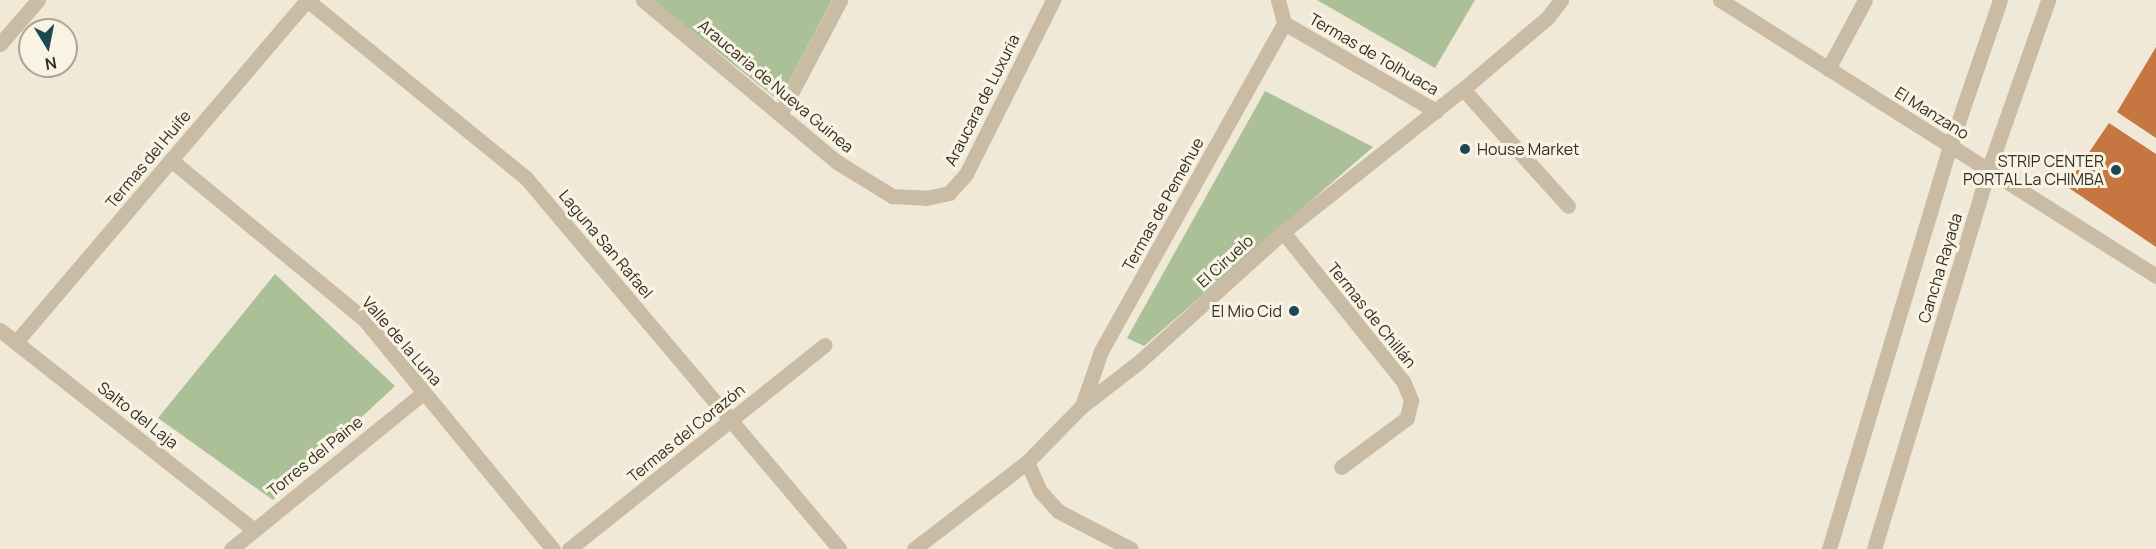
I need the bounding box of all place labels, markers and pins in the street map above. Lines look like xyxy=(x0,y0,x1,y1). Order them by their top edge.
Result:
place label: House Market xyxy=(1477,139,1580,159)
marker: House Market xyxy=(1458,142,1472,156)
place label: STRIP CENTER PORTAL La CHIMBA xyxy=(1962,151,2104,189)
marker: STRIP CENTER PORTAL La CHIMBA xyxy=(2109,163,2123,177)
place label: El Mio Cid xyxy=(1211,301,1282,321)
marker: El Mio Cid xyxy=(1287,304,1301,318)

